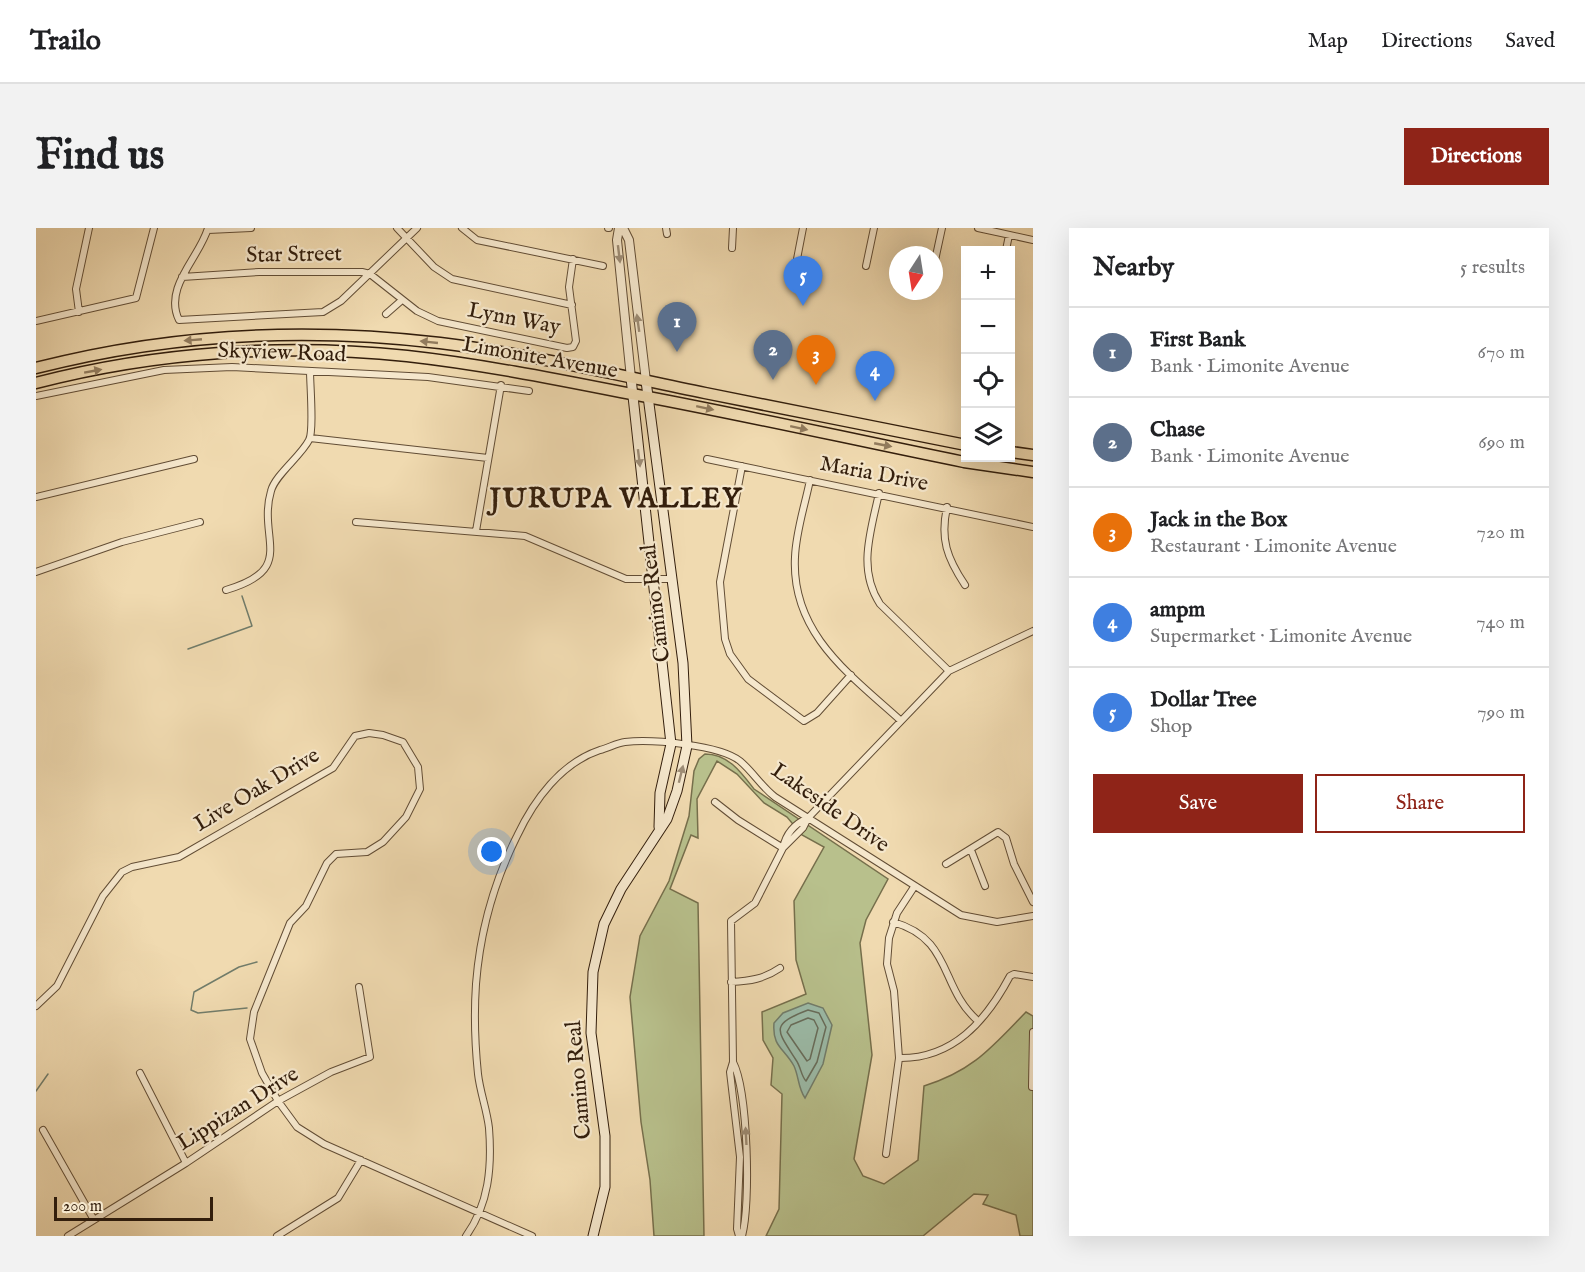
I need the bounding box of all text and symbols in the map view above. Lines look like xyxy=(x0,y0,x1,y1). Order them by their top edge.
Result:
text: Trailo xyxy=(30,24,101,59)
text: Map xyxy=(1308,28,1348,55)
text: Directions xyxy=(1381,28,1472,55)
text: Saved xyxy=(1505,28,1555,55)
button: Directions xyxy=(1404,128,1549,185)
text: Find us xyxy=(36,130,164,183)
street label: Star Street xyxy=(246,240,343,270)
one-way arrow xyxy=(614,244,624,263)
north arrow xyxy=(889,246,943,300)
map controls xyxy=(961,246,1015,462)
button: + xyxy=(961,246,1015,300)
text: Nearby xyxy=(1093,251,1174,284)
text: 5 results xyxy=(1460,255,1525,280)
pin: 5 xyxy=(784,256,822,306)
street label: Lynn Way xyxy=(465,296,563,342)
button: − xyxy=(961,300,1015,354)
pin: 1 xyxy=(658,302,696,352)
one-way arrow xyxy=(634,313,643,332)
text: First Bank xyxy=(1150,326,1246,354)
pin: 2 xyxy=(754,330,792,380)
street label: Limonite Avenue xyxy=(460,331,620,385)
one-way arrow xyxy=(183,335,202,345)
pin: 3 xyxy=(796,336,836,385)
street label: Skyview Road xyxy=(217,337,347,369)
one-way arrow xyxy=(420,337,439,347)
text: 1 xyxy=(1109,340,1116,365)
text: 670 m xyxy=(1478,340,1525,365)
pin: 4 xyxy=(856,352,894,401)
button: locate xyxy=(961,354,1015,408)
text: Bank · Limonite Avenue xyxy=(1150,354,1350,379)
one-way arrow xyxy=(84,367,103,376)
one-way arrow xyxy=(696,404,714,414)
button: layers xyxy=(961,408,1015,462)
text: Chase xyxy=(1150,416,1205,444)
one-way arrow xyxy=(790,424,809,433)
text: 2 xyxy=(1108,430,1117,455)
text: 690 m xyxy=(1478,430,1525,455)
one-way arrow xyxy=(874,441,892,451)
text: Bank · Limonite Avenue xyxy=(1150,444,1350,469)
one-way arrow xyxy=(634,449,643,468)
street label: Maria Drive xyxy=(817,450,931,498)
district label: JURUPA VALLEY xyxy=(486,482,743,517)
text: Jack in the Box xyxy=(1150,506,1287,534)
text: 3 xyxy=(1109,520,1116,545)
text: 720 m xyxy=(1477,520,1525,545)
text: Restaurant · Limonite Avenue xyxy=(1150,534,1397,559)
street label: Camino Real xyxy=(635,542,677,664)
text: ampm xyxy=(1150,596,1205,624)
text: 4 xyxy=(1108,610,1117,635)
text: 740 m xyxy=(1476,610,1525,635)
text: Supermarket · Limonite Avenue xyxy=(1150,624,1412,649)
text: Dollar Tree xyxy=(1150,686,1257,714)
text: 5 xyxy=(1109,700,1116,725)
text: 790 m xyxy=(1477,700,1525,725)
text: Shop xyxy=(1150,714,1192,739)
street label: Live Oak Drive xyxy=(189,742,325,838)
street label: Lakeside Drive xyxy=(765,757,895,859)
one-way arrow xyxy=(676,765,686,783)
button: Save xyxy=(1093,774,1303,833)
button: Share xyxy=(1315,774,1525,833)
your location xyxy=(477,837,506,866)
street label: Camino Real xyxy=(560,1020,598,1140)
street label: Lippizan Drive xyxy=(172,1060,304,1158)
one-way arrow xyxy=(742,1126,751,1145)
scale bar xyxy=(54,1194,213,1222)
text: 200 m xyxy=(63,1197,102,1217)

